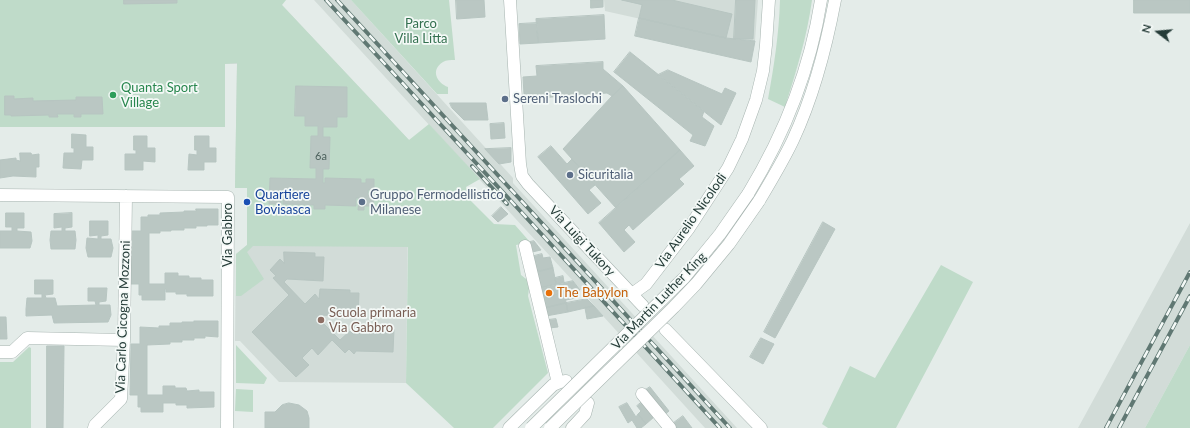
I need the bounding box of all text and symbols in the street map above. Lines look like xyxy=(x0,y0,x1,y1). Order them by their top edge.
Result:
north arrow xyxy=(1138,12,1178,52)
park label: Parco Villa Litta xyxy=(395,16,447,47)
text: N xyxy=(1139,23,1153,34)
place label: Quanta Sport Village xyxy=(121,80,198,111)
marker: Quanta Sport Village xyxy=(108,90,118,100)
place label: Sereni Traslochi xyxy=(513,91,602,107)
marker: Sereni Traslochi xyxy=(500,94,510,104)
house number: 6a xyxy=(315,149,327,163)
place label: Sicuritalia xyxy=(578,167,633,183)
marker: Sicuritalia xyxy=(565,170,575,180)
street label: Via Aurelio Nicolodi xyxy=(652,170,730,272)
place label: Quartiere Bovisasca xyxy=(255,187,311,218)
place label: Gruppo Fermodellistico Milanese xyxy=(370,187,504,218)
marker: Quartiere Bovisasca xyxy=(242,197,252,207)
marker: Gruppo Fermodellistico Milanese xyxy=(357,197,367,207)
street label: Via Gabbro xyxy=(220,203,236,267)
street label: Via Luigi Tukory xyxy=(546,203,618,279)
street label: Via Carlo Cicogna Mozzoni xyxy=(113,240,133,394)
street label: Via Martin Luther King xyxy=(608,249,710,353)
place label: The Babylon xyxy=(557,285,628,301)
marker: The Babylon xyxy=(544,288,554,298)
place label: Scuola primaria Via Gabbro xyxy=(329,305,416,336)
marker: Scuola primaria Via Gabbro xyxy=(316,315,326,325)

